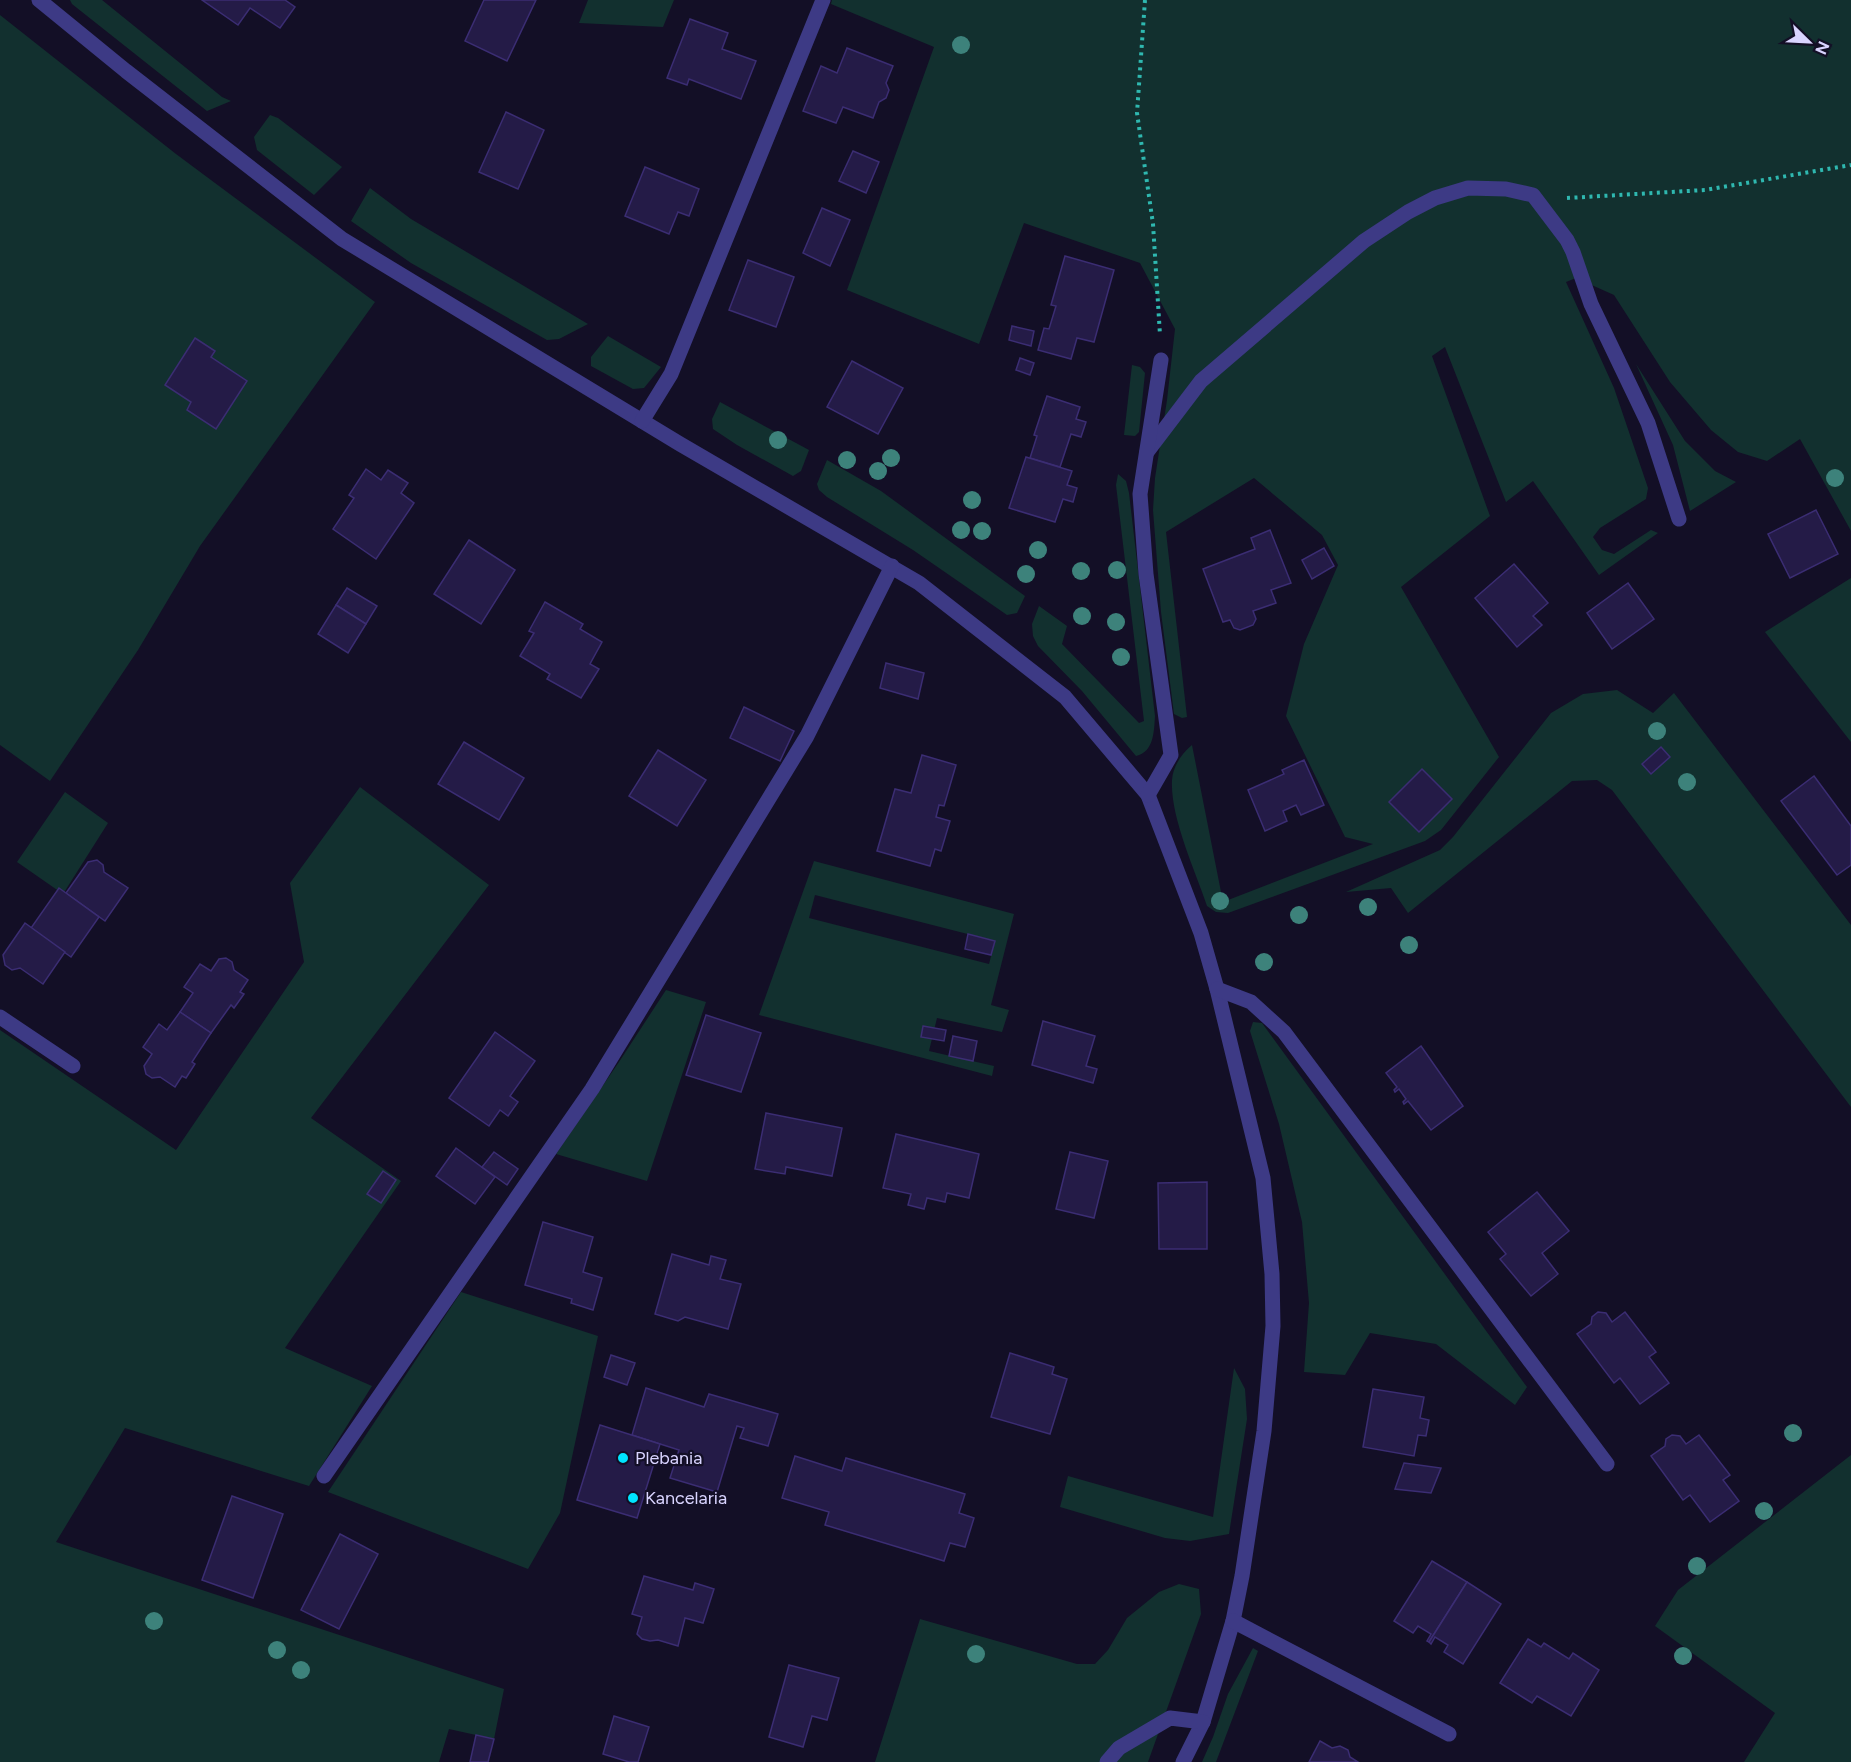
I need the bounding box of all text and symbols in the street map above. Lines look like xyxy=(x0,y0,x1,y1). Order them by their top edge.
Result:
north arrow xyxy=(1779,12,1839,72)
text: N xyxy=(1811,38,1833,57)
place label: Plebania xyxy=(635,1447,702,1469)
marker: Plebania xyxy=(616,1451,630,1465)
place label: Kancelaria xyxy=(645,1487,727,1509)
marker: Kancelaria xyxy=(626,1491,640,1505)

